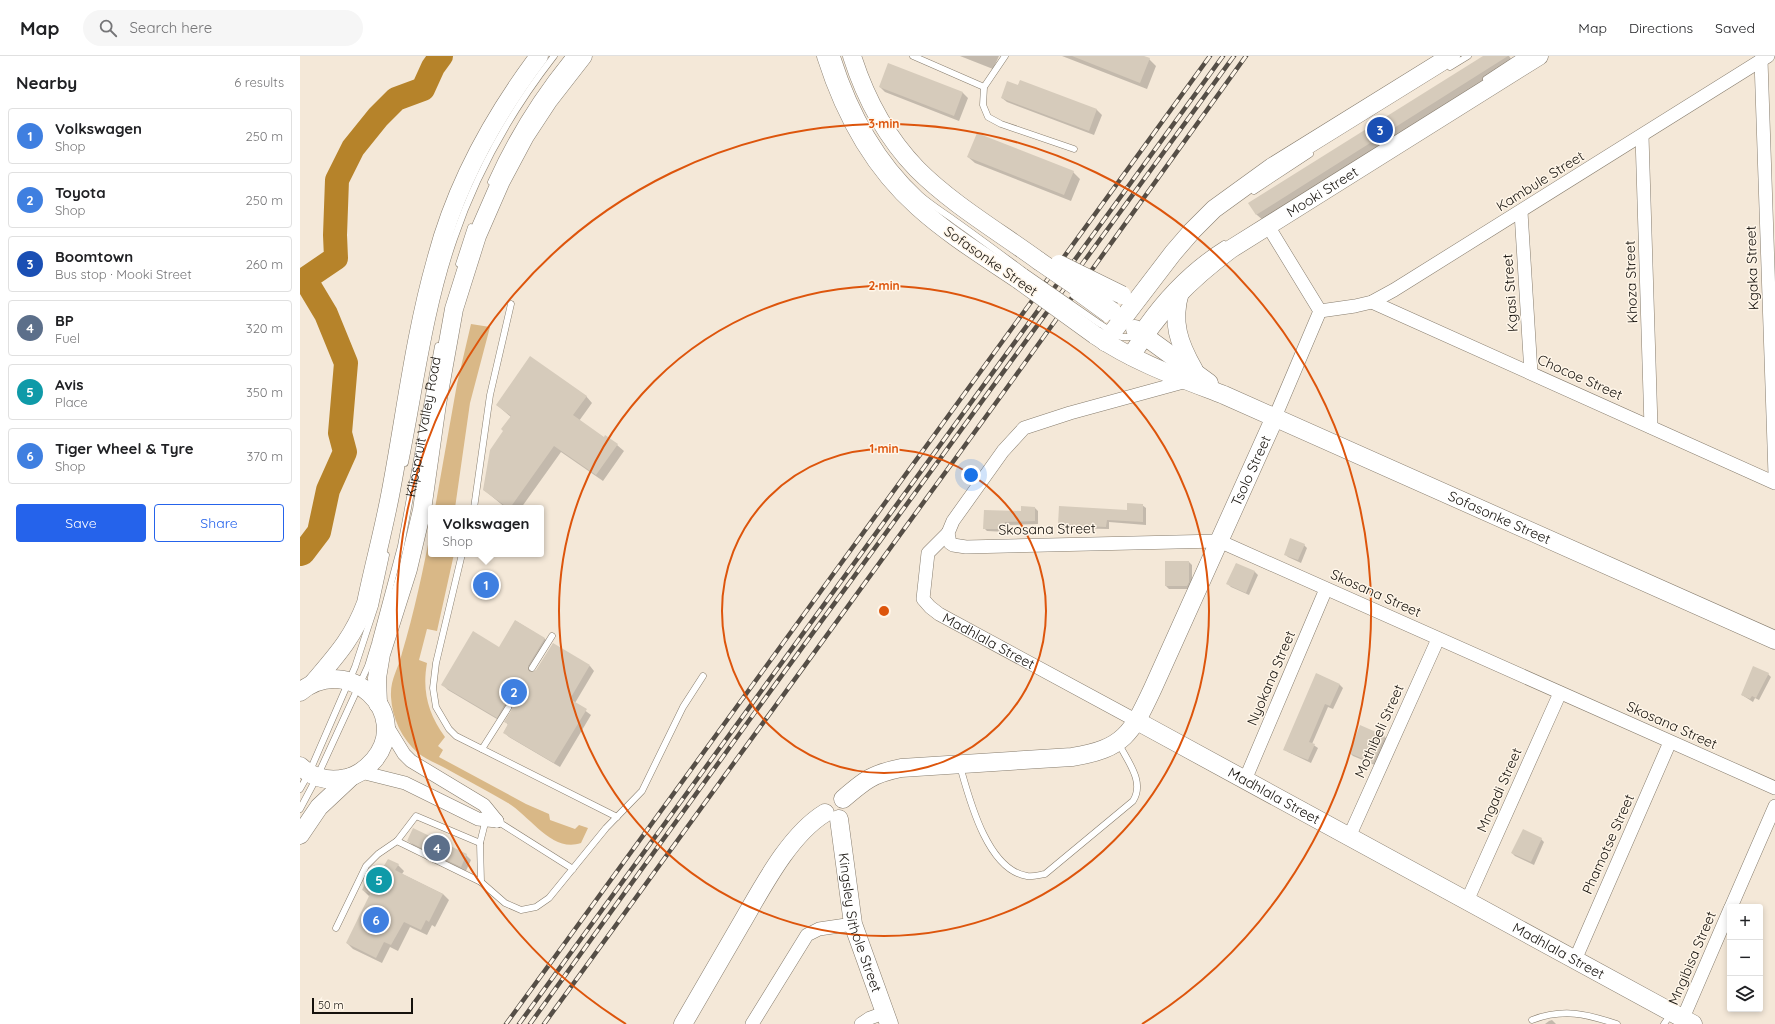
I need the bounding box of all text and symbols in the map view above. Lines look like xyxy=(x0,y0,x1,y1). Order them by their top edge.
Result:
search box xyxy=(83,10,363,46)
text: Map xyxy=(20,16,59,40)
icon: search xyxy=(97,17,119,39)
text: Search here xyxy=(129,18,212,37)
text: Map xyxy=(1578,19,1607,37)
text: Directions xyxy=(1629,19,1693,37)
text: Saved xyxy=(1715,19,1755,37)
text: Nearby xyxy=(16,72,77,93)
text: 6 results xyxy=(234,74,284,90)
pin: 3 xyxy=(1367,115,1393,145)
text: 3 min xyxy=(869,116,899,131)
text: Volkswagen xyxy=(55,119,142,138)
text: 1 xyxy=(27,128,33,144)
text: 250 m xyxy=(246,128,283,144)
text: Shop xyxy=(55,138,85,154)
street label: Kambule Street xyxy=(1493,147,1587,215)
street label: Mooki Street xyxy=(1283,163,1362,221)
text: Toyota xyxy=(55,183,106,202)
text: 2 xyxy=(26,192,34,208)
text: 250 m xyxy=(246,192,283,208)
text: Shop xyxy=(55,202,85,218)
street label: Sofasonke Street xyxy=(941,222,1041,300)
street label: Kgaka Street xyxy=(1742,225,1762,311)
street label: Khoza Street xyxy=(1621,240,1641,324)
text: Boomtown xyxy=(55,247,133,266)
street label: Kgasi Street xyxy=(1498,253,1522,333)
text: 3 xyxy=(27,256,33,272)
text: 260 m xyxy=(246,256,283,272)
text: Bus stop · Mooki Street xyxy=(55,266,192,282)
text: 2 min xyxy=(868,278,900,293)
text: BP xyxy=(55,311,74,330)
text: 4 xyxy=(26,320,34,336)
text: 320 m xyxy=(246,320,283,336)
text: Fuel xyxy=(55,330,80,346)
street label: Chocoe Street xyxy=(1535,350,1626,404)
street label: Klipspruit Valley Road xyxy=(401,355,445,499)
text: Avis xyxy=(55,375,83,394)
text: 5 xyxy=(26,384,34,400)
text: 350 m xyxy=(246,384,283,400)
text: Place xyxy=(55,394,88,410)
street label: Tsolo Street xyxy=(1227,432,1275,509)
text: Tiger Wheel & Tyre xyxy=(55,439,194,458)
text: 1 min xyxy=(869,441,899,456)
text: 6 xyxy=(26,448,34,464)
text: 370 m xyxy=(246,448,283,464)
text: Shop xyxy=(55,458,85,474)
your location xyxy=(961,465,981,485)
street label: Sofasonke Street xyxy=(1445,487,1554,548)
button: Save xyxy=(16,504,146,542)
button: Share xyxy=(154,504,284,542)
popup xyxy=(428,505,544,557)
text: Volkswagen xyxy=(443,514,530,533)
street label: Skosana Street xyxy=(998,519,1096,539)
text: Shop xyxy=(443,533,473,549)
street label: Skosana Street xyxy=(1328,565,1424,621)
pin: 1 xyxy=(473,570,499,600)
centre of rings xyxy=(877,604,891,618)
street label: Madhlala Street xyxy=(939,609,1038,673)
street label: Nyokana Street xyxy=(1243,628,1299,728)
pin: 2 xyxy=(501,677,527,707)
street label: Mothibeli Street xyxy=(1350,681,1408,781)
street label: Skosana Street xyxy=(1624,697,1720,753)
street label: Mngadi Street xyxy=(1472,745,1526,835)
street label: Madhlala Street xyxy=(1225,763,1323,828)
street label: Phamotse Street xyxy=(1578,791,1638,897)
pin: 4 xyxy=(424,833,450,863)
street label: Kingsley Sithole Street xyxy=(835,852,886,995)
pin: 5 xyxy=(366,865,392,895)
map controls xyxy=(1727,904,1763,1012)
button: + xyxy=(1727,904,1763,940)
pin: 6 xyxy=(363,905,389,935)
street label: Mngibisa Street xyxy=(1664,908,1720,1008)
street label: Madhlala Street xyxy=(1509,918,1608,983)
button: − xyxy=(1727,940,1763,976)
button: layers xyxy=(1727,976,1763,1012)
scale bar xyxy=(312,996,413,1015)
text: 50 m xyxy=(318,998,344,1012)

